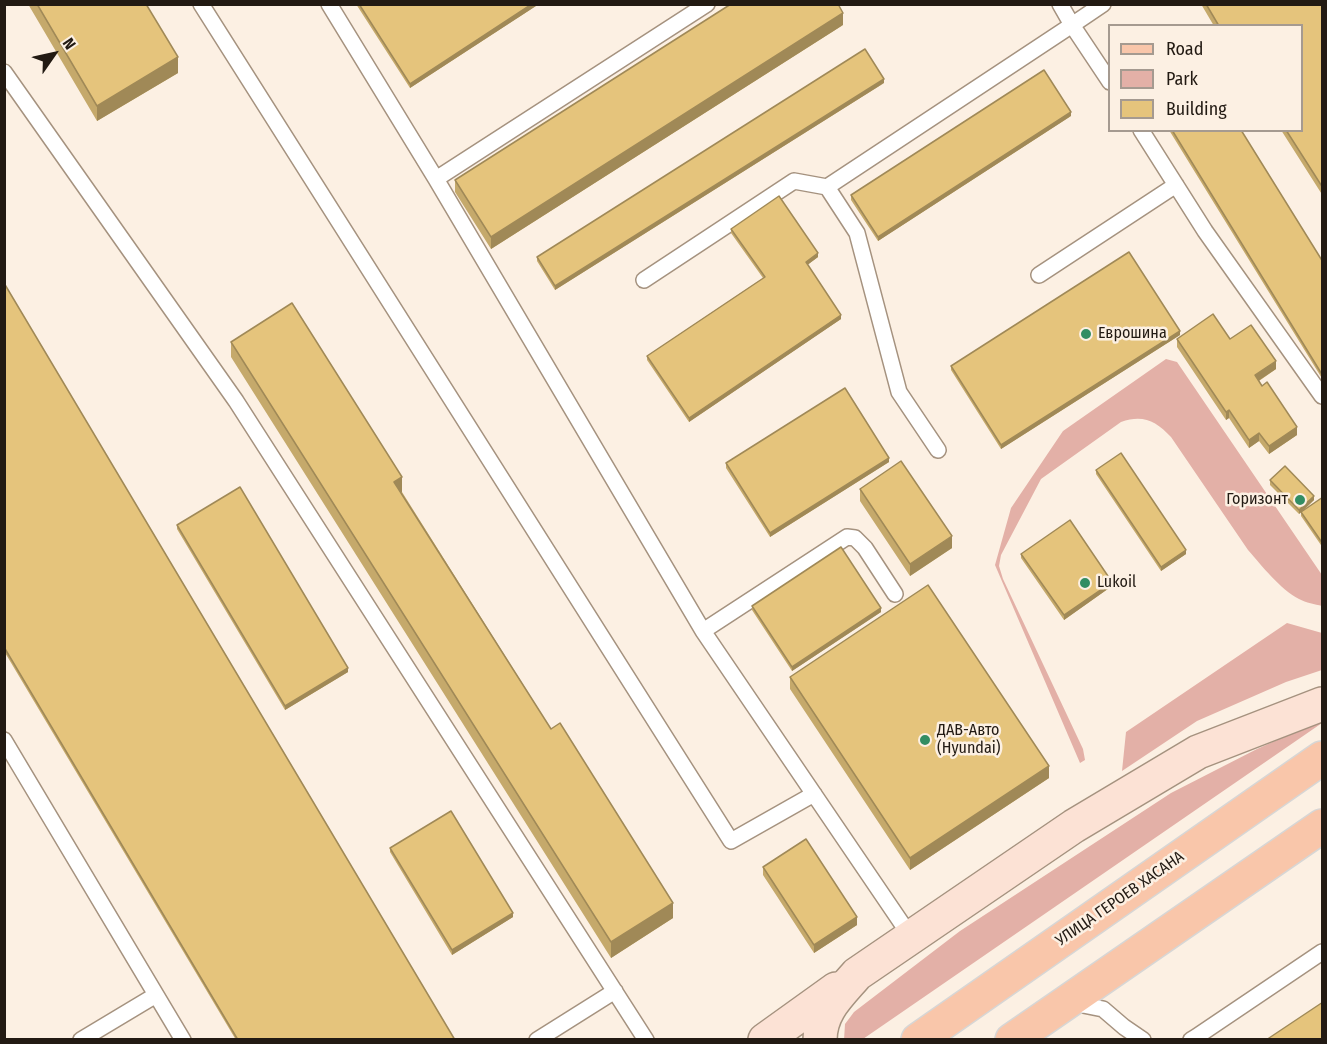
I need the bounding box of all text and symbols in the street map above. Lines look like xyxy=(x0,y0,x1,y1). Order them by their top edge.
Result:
north arrow xyxy=(24,24,84,84)
legend xyxy=(1108,24,1303,132)
text: N xyxy=(59,34,80,53)
text: Road xyxy=(1166,38,1203,60)
text: Park xyxy=(1166,68,1198,90)
text: Building xyxy=(1166,98,1227,120)
place label: Еврошина xyxy=(1098,324,1167,344)
marker: Еврошина xyxy=(1079,327,1093,341)
place label: Горизонт xyxy=(1226,490,1288,510)
marker: Горизонт xyxy=(1293,493,1307,507)
place label: Lukoil xyxy=(1097,573,1136,593)
marker: Lukoil xyxy=(1078,576,1092,590)
place label: ДАВ-Авто (Hyundai) xyxy=(937,721,1001,759)
marker: ДАВ-Авто (Hyundai) xyxy=(918,733,932,747)
street label: УЛИЦА ГЕРОЕВ ХАСАНА xyxy=(1052,847,1188,951)

